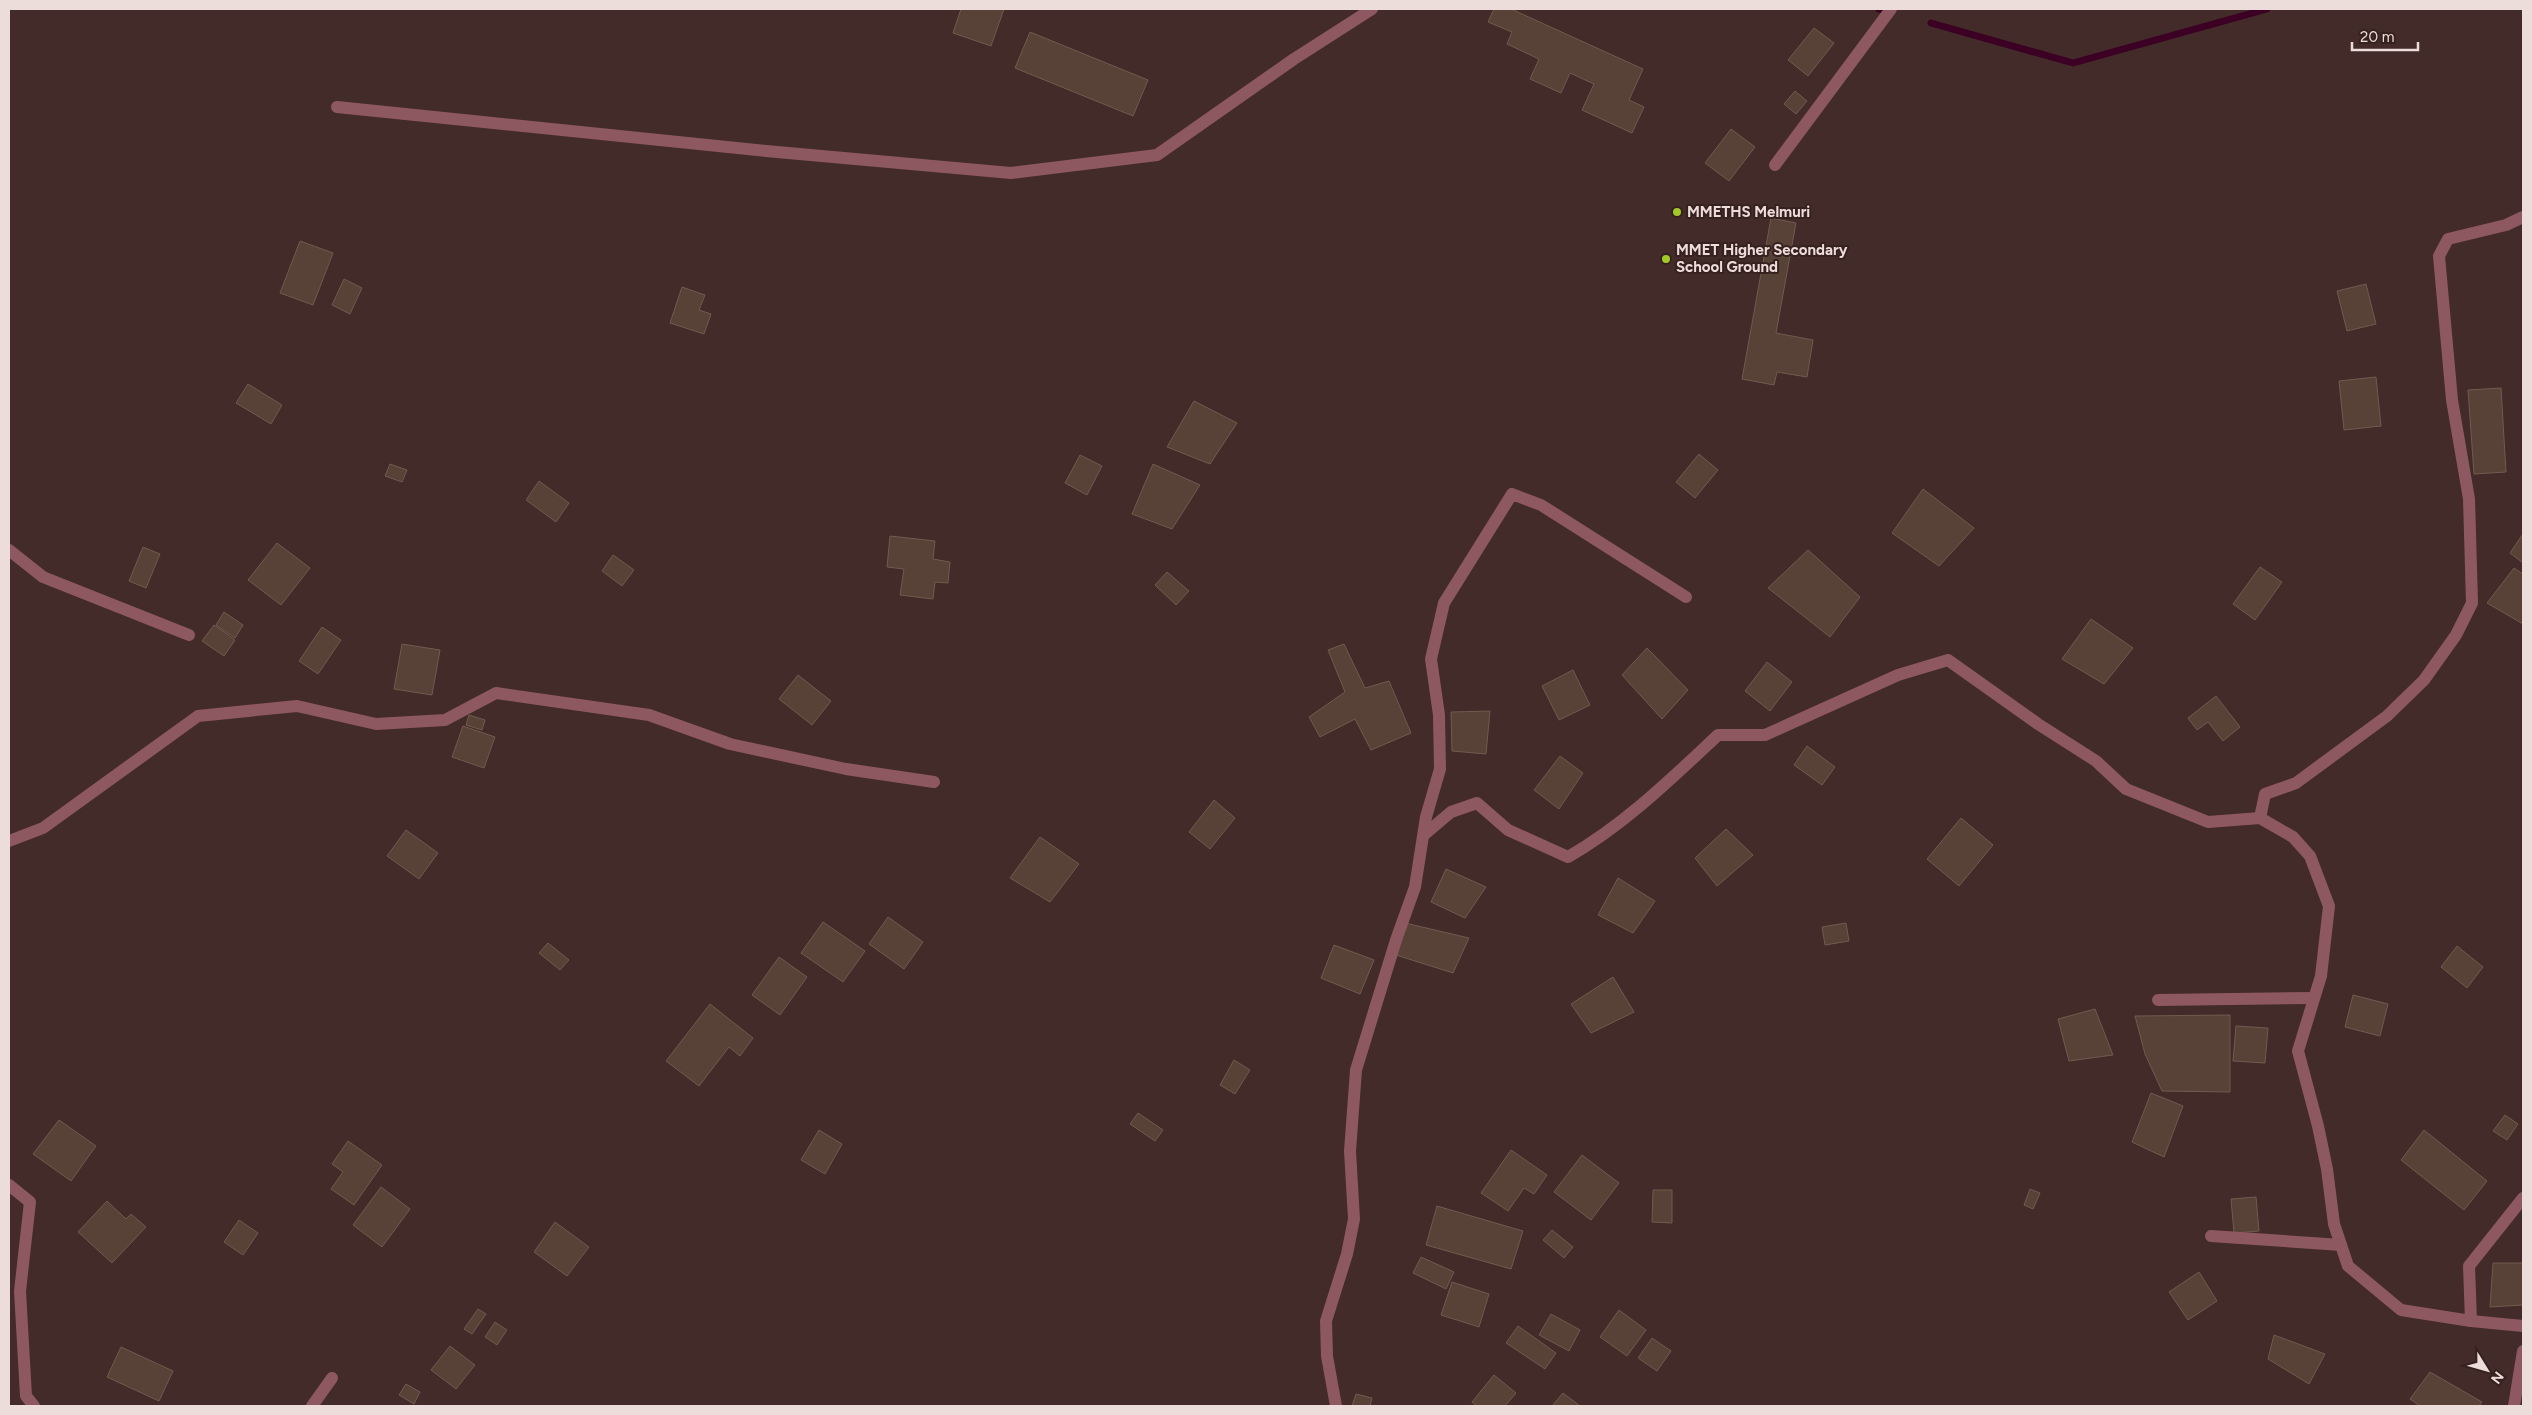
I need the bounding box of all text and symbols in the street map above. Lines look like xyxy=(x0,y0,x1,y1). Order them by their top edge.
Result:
scale bar xyxy=(2352,20,2418,52)
text: 20 m xyxy=(2360,28,2394,46)
place label: MMETHS Melmuri xyxy=(1687,203,1810,221)
marker: MMETHS Melmuri xyxy=(1671,206,1683,218)
place label: MMET Higher Secondary School Ground xyxy=(1676,241,1848,276)
marker: MMET Higher Secondary School Ground xyxy=(1660,253,1672,265)
north arrow xyxy=(2462,1345,2512,1395)
text: N xyxy=(2487,1368,2507,1387)

